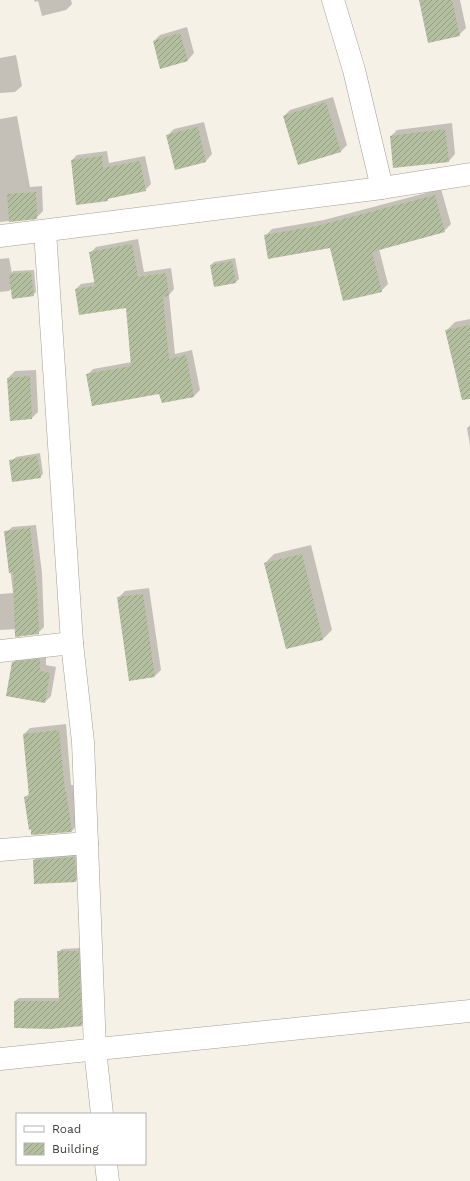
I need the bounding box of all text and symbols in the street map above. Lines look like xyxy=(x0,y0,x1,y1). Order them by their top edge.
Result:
legend xyxy=(16,1113,146,1165)
text: Road xyxy=(52,1122,81,1136)
text: Building xyxy=(52,1142,99,1156)

